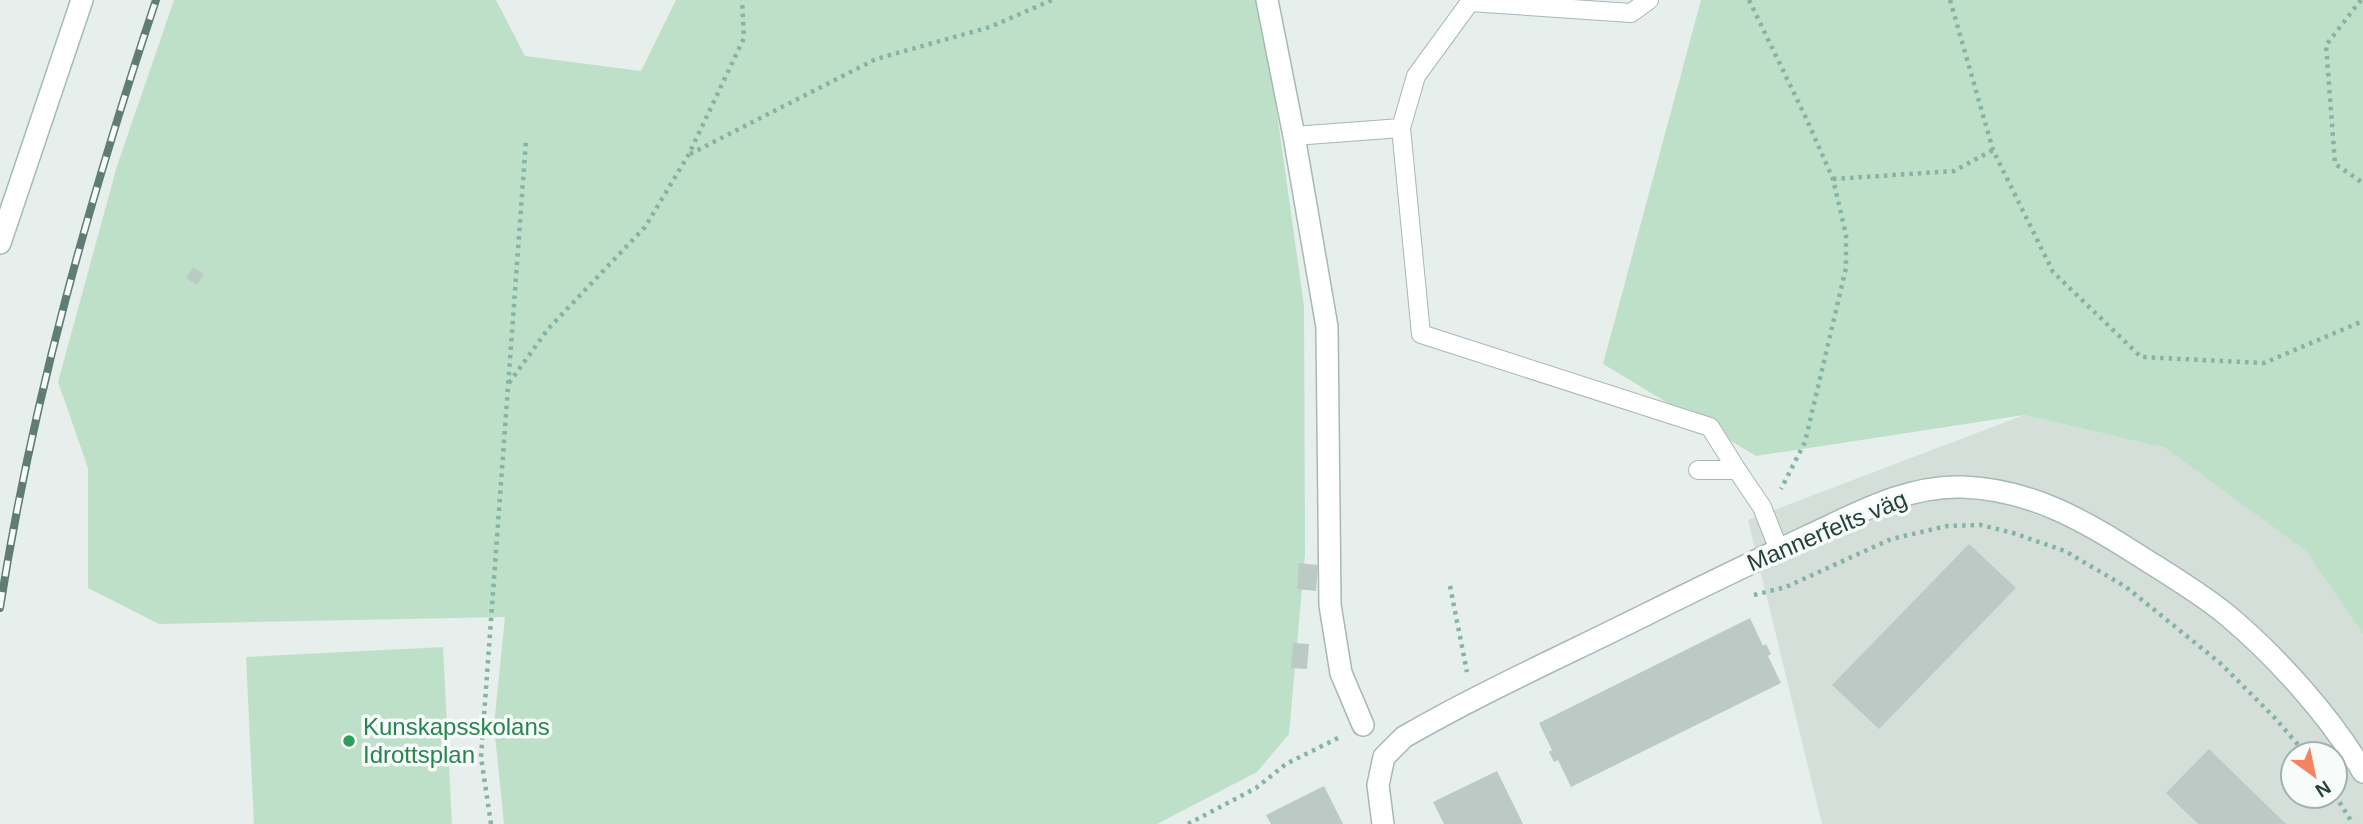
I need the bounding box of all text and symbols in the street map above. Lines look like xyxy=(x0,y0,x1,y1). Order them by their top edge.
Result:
street label: Mannerfelts väg xyxy=(1743,485,1911,576)
place label: Kunskapsskolans Idrottsplan xyxy=(363,713,550,768)
marker: Kunskapsskolans Idrottsplan xyxy=(341,733,357,749)
north arrow xyxy=(2279,740,2349,810)
text: N xyxy=(2312,776,2334,801)

